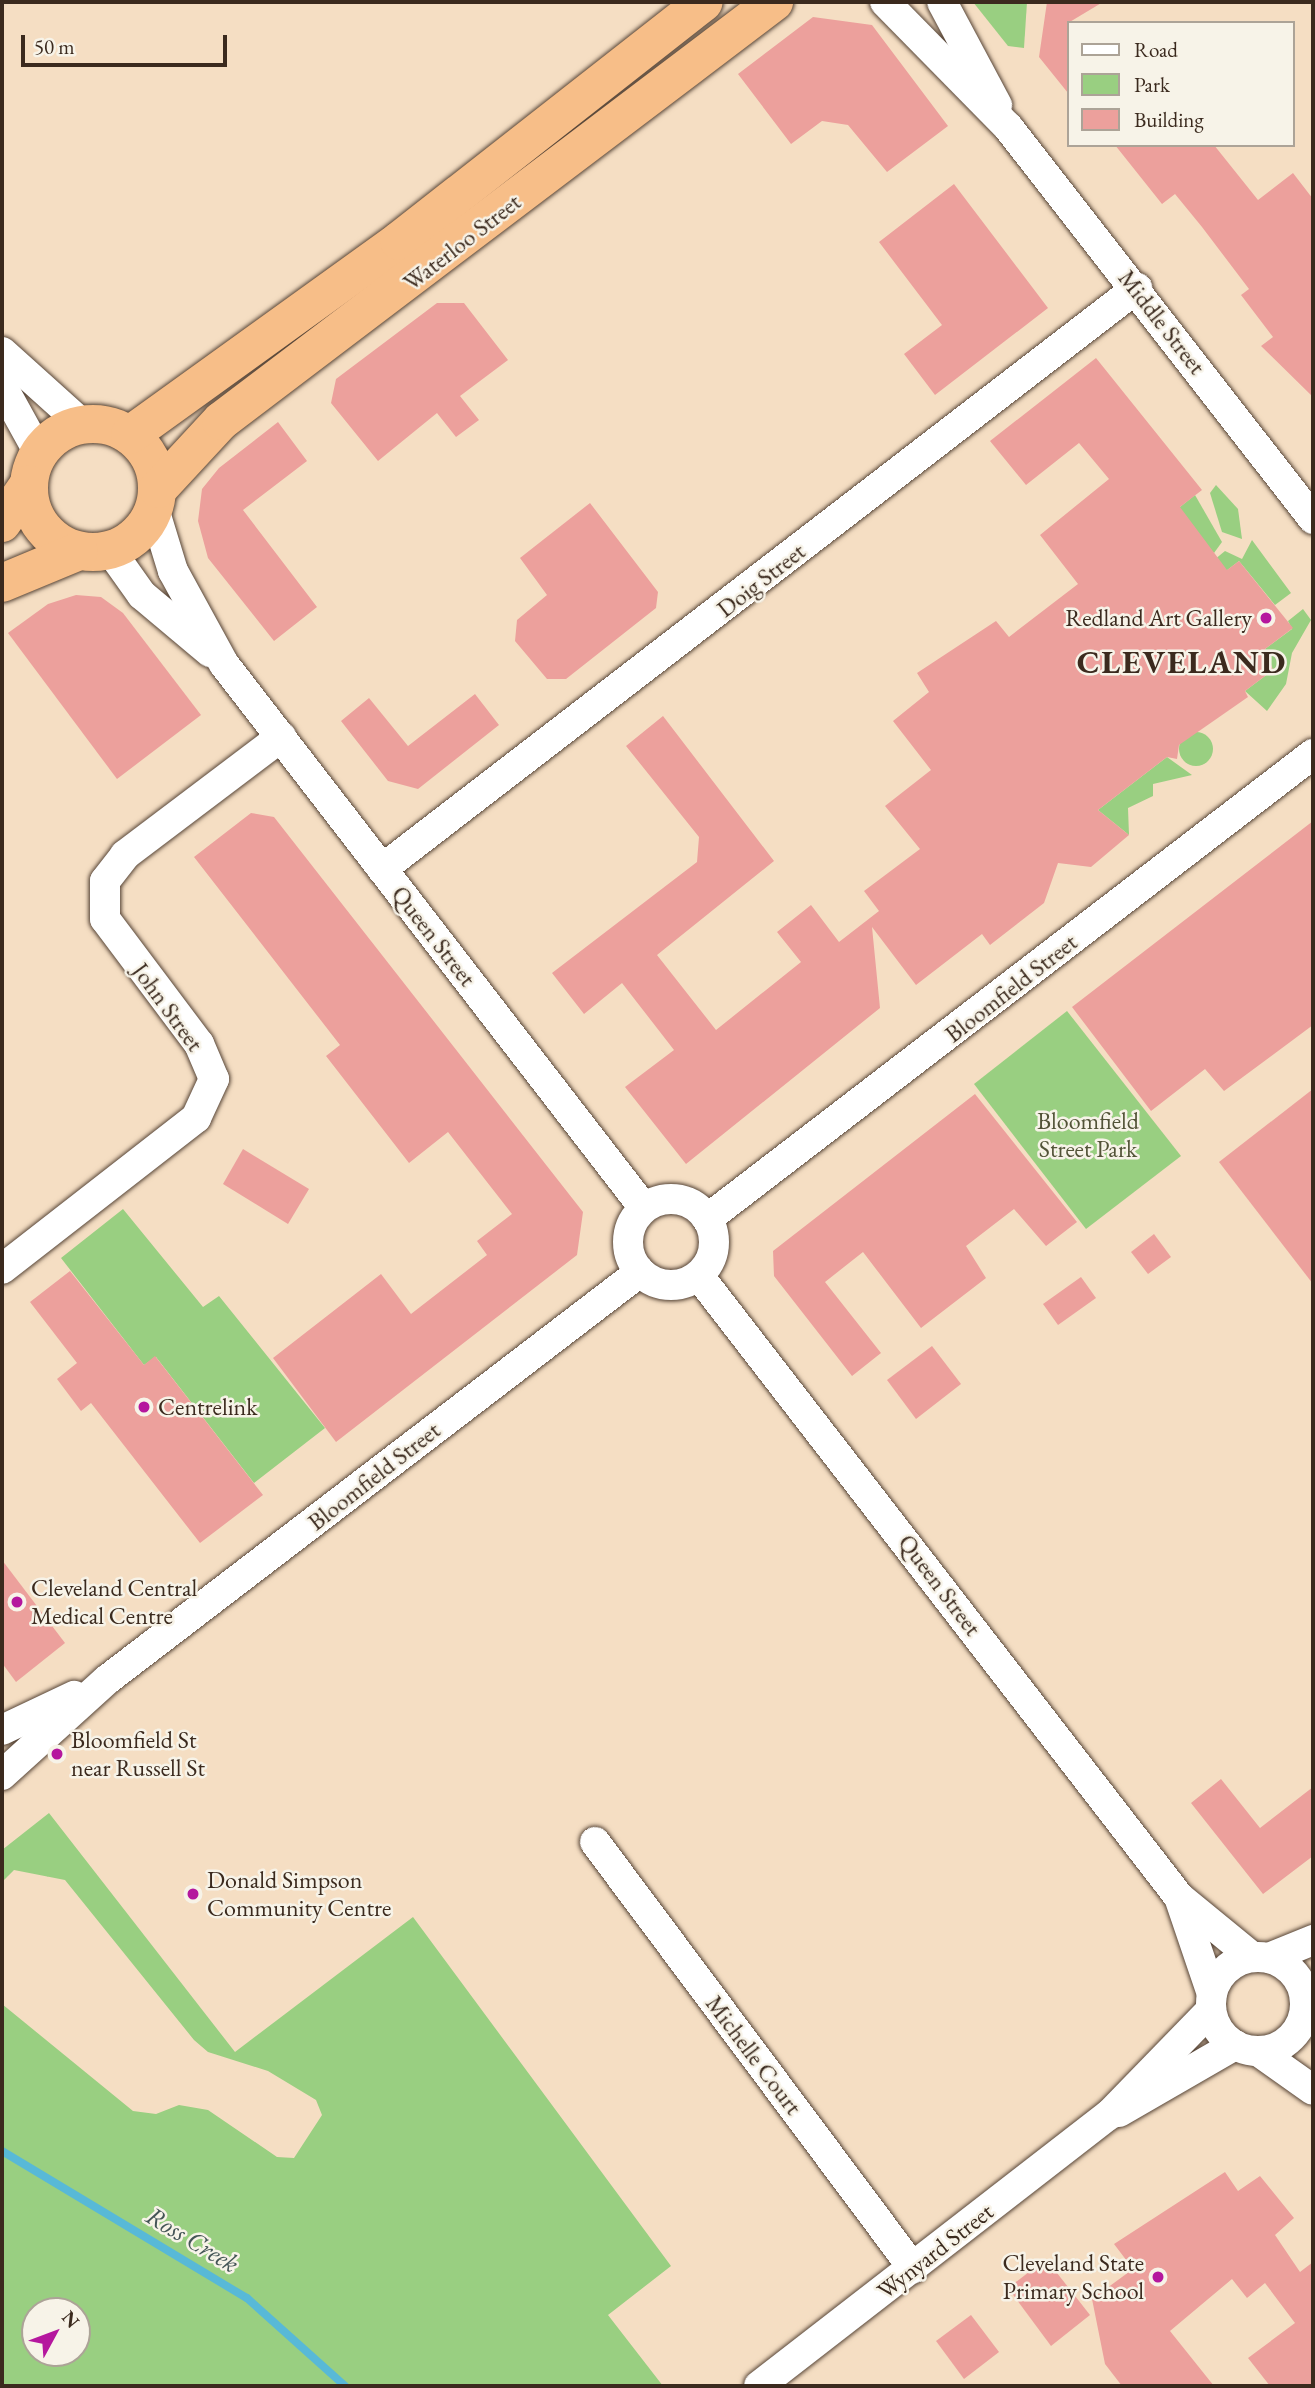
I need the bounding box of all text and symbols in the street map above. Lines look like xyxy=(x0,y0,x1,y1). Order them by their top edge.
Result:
scale bar xyxy=(24,21,231,65)
legend xyxy=(1066,21,1294,147)
text: 50 m xyxy=(34,33,75,60)
text: Road xyxy=(1134,36,1178,63)
text: Park xyxy=(1134,71,1170,98)
text: Building xyxy=(1134,106,1204,133)
street label: Waterloo Street xyxy=(398,187,526,297)
street label: Middle Street xyxy=(1112,264,1212,380)
street label: Doig Street xyxy=(711,537,811,623)
place label: Redland Art Gallery xyxy=(1065,604,1252,632)
marker: Redland Art Gallery xyxy=(1258,610,1274,626)
district label: CLEVELAND xyxy=(1078,643,1286,681)
street label: Queen Street xyxy=(386,880,482,992)
street label: Bloomfield Street xyxy=(939,928,1083,1048)
street label: John Street xyxy=(126,957,210,1057)
park label: Bloomfield Street Park xyxy=(1037,1107,1139,1163)
place label: Centrelink xyxy=(158,1393,258,1421)
marker: Centrelink xyxy=(136,1399,152,1415)
street label: Bloomfield Street xyxy=(302,1416,446,1536)
street label: Queen Street xyxy=(892,1529,988,1641)
place label: Cleveland Central Medical Centre xyxy=(31,1574,197,1630)
marker: Cleveland Central Medical Centre xyxy=(9,1594,25,1610)
place label: Bloomfield St near Russell St xyxy=(71,1726,205,1782)
marker: Bloomfield St near Russell St xyxy=(49,1746,65,1762)
place label: Donald Simpson Community Centre xyxy=(207,1866,391,1922)
marker: Donald Simpson Community Centre xyxy=(185,1886,201,1902)
street label: Michelle Court xyxy=(700,1990,808,2120)
street label: Wynyard Street xyxy=(871,2197,999,2305)
water label: Ross Creek xyxy=(140,2200,244,2280)
place label: Cleveland State Primary School xyxy=(1002,2249,1144,2305)
marker: Cleveland State Primary School xyxy=(1150,2269,1166,2285)
north arrow xyxy=(21,2297,91,2367)
text: N xyxy=(56,2305,85,2333)

